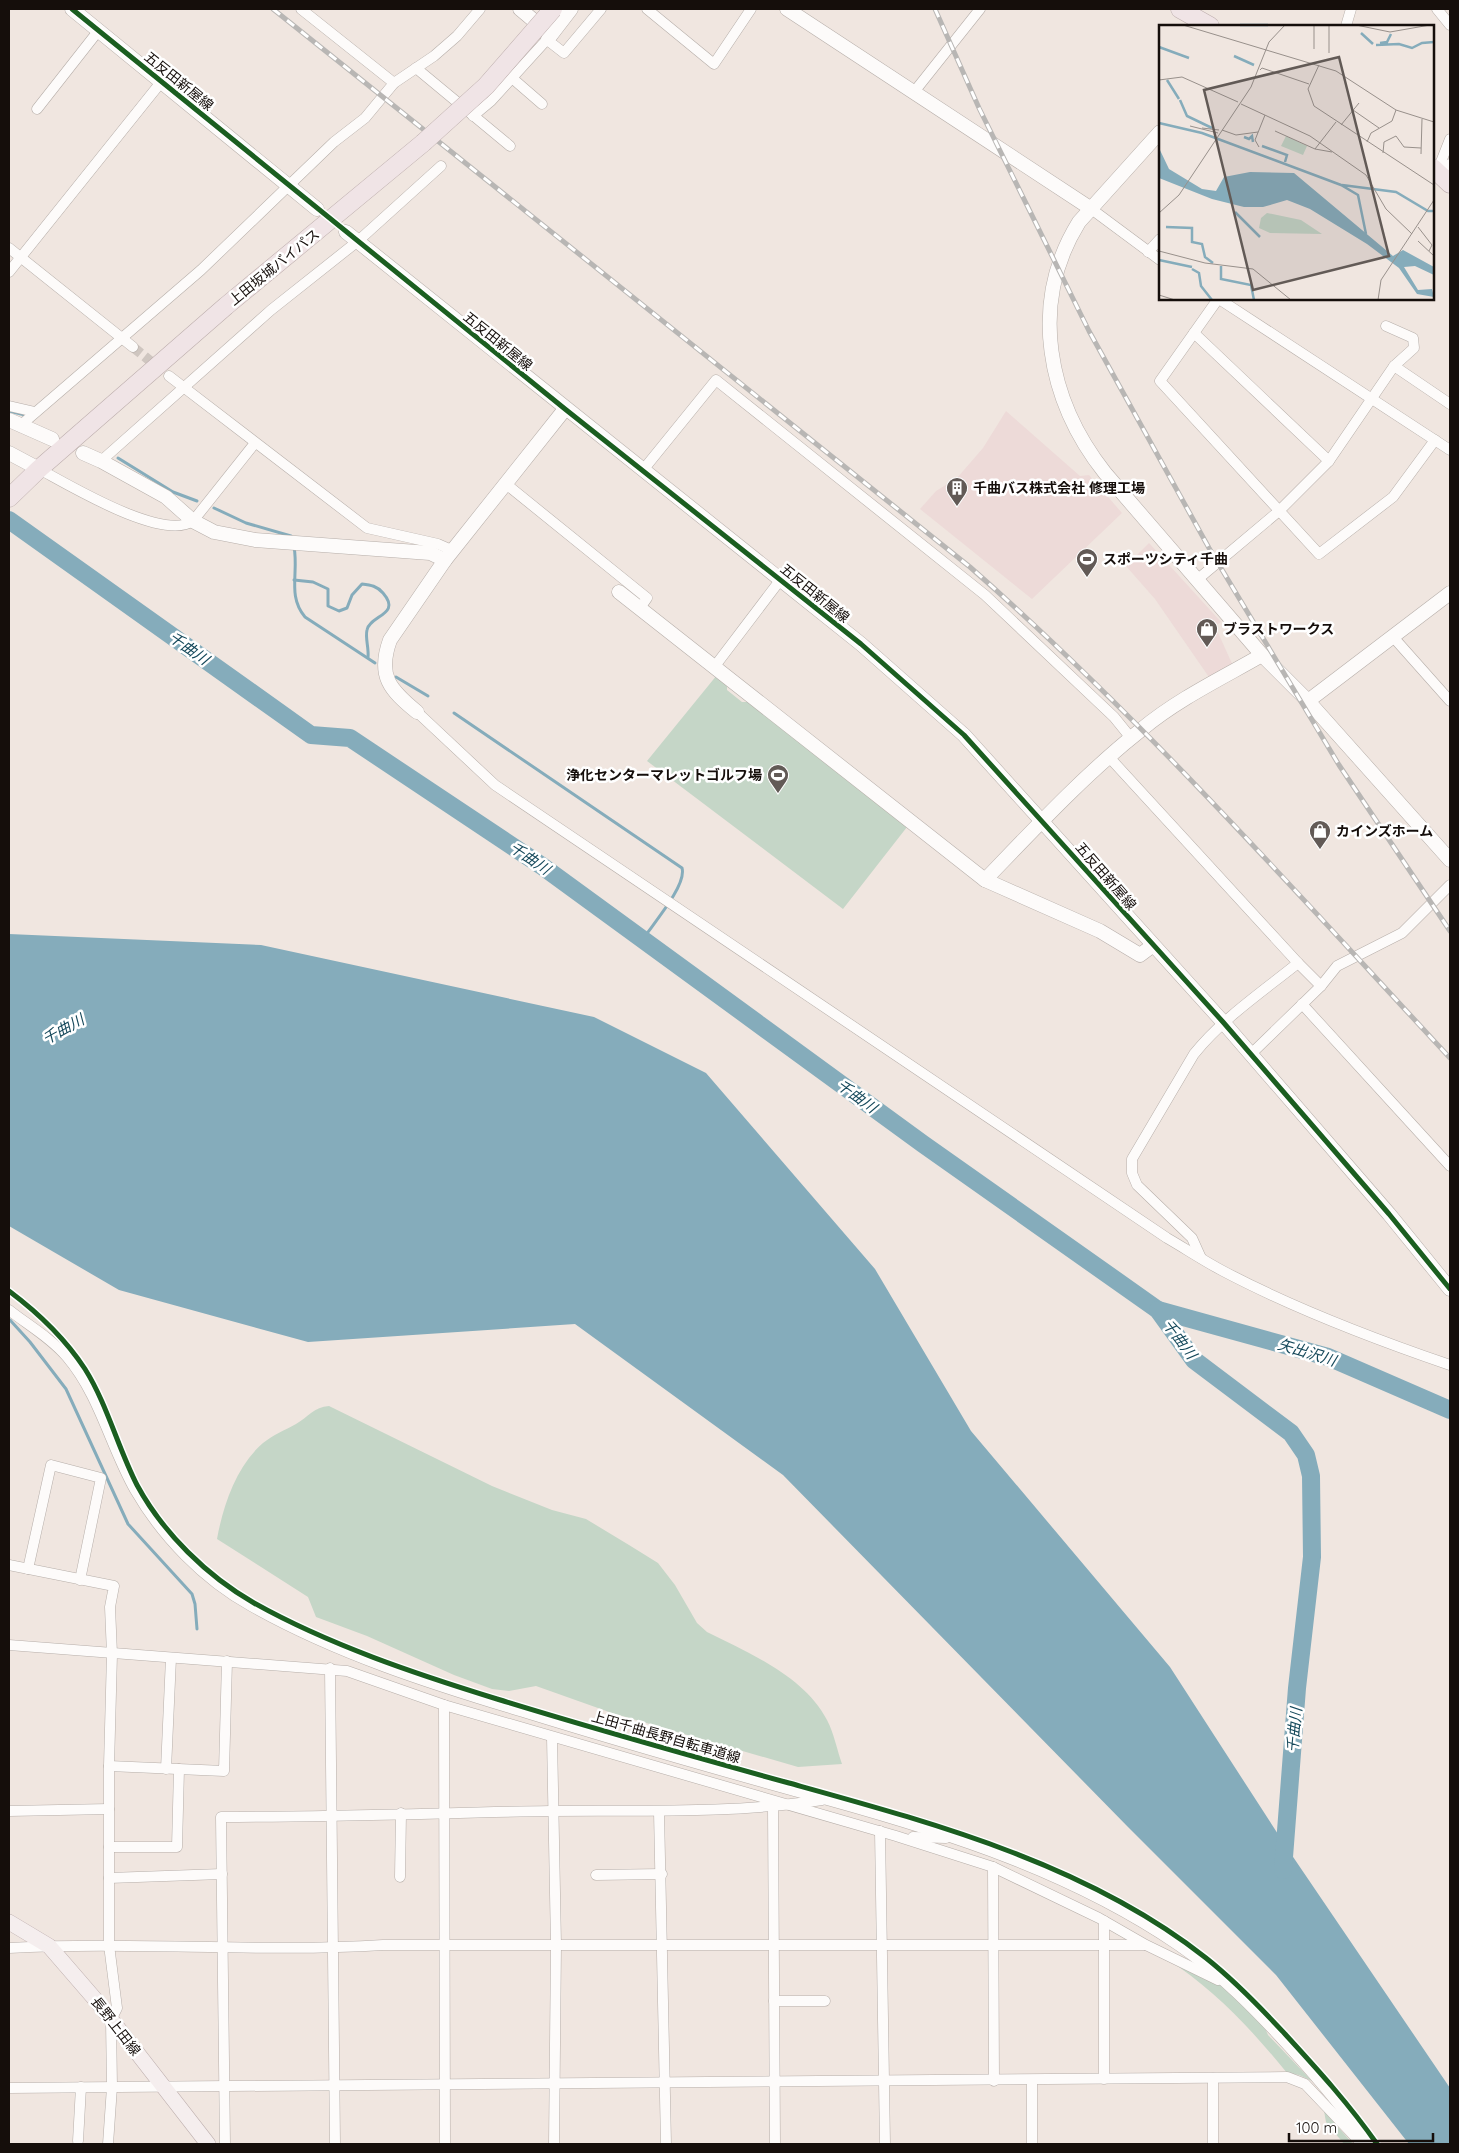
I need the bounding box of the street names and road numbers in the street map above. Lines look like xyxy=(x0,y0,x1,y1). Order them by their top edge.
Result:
street label: 五反田新屋線 xyxy=(141,48,217,114)
street label: 上田坂城バイパス xyxy=(225,225,323,309)
street label: 五反田新屋線 xyxy=(460,308,536,374)
street label: 五反田新屋線 xyxy=(777,560,853,626)
street label: 五反田新屋線 xyxy=(1072,838,1140,914)
street label: 上田千曲長野自転車道線 xyxy=(590,1707,742,1767)
street label: 長野上田線 xyxy=(87,1993,145,2059)

